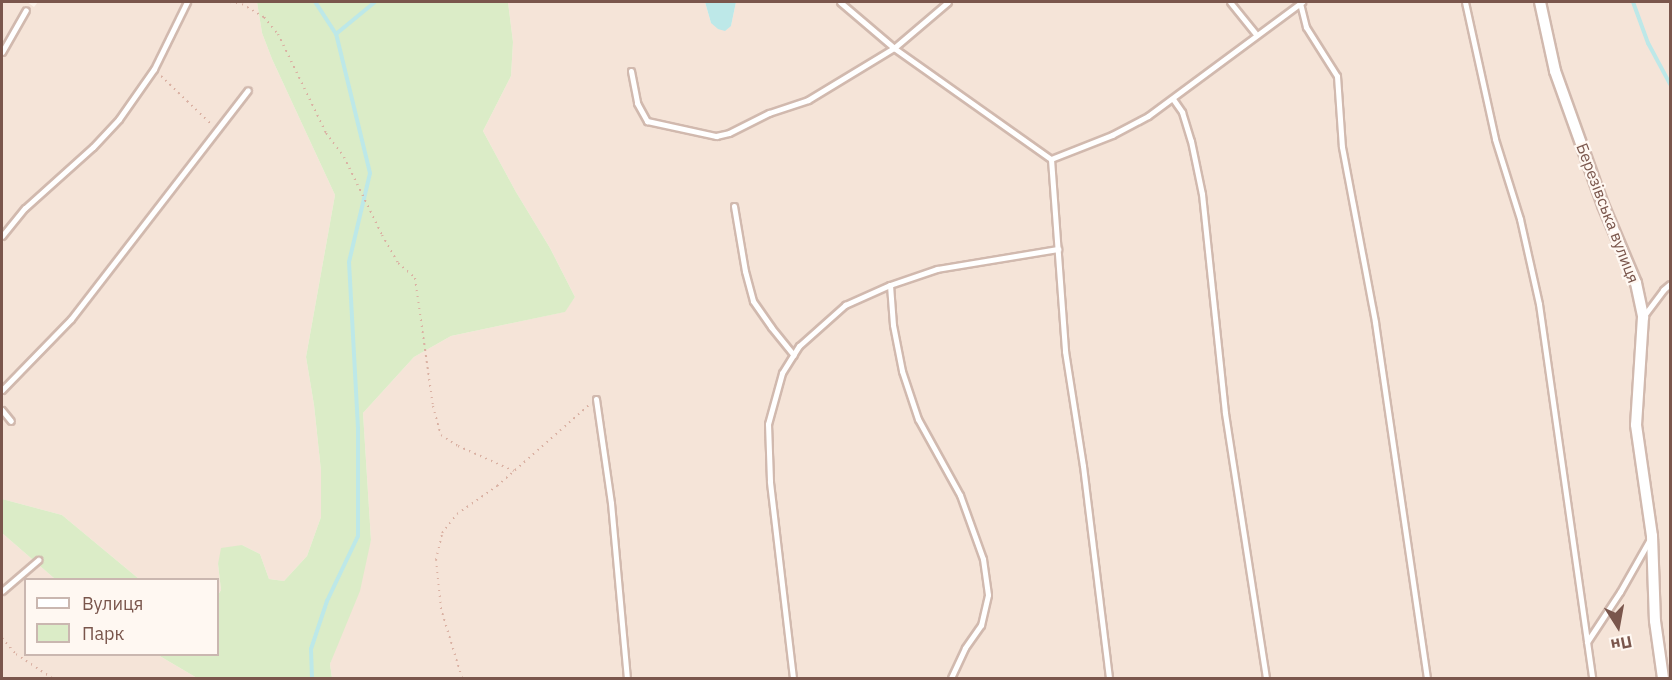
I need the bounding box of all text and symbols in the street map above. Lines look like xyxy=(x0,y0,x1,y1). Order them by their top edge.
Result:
street label: Березівська вулиця xyxy=(1572,140,1644,286)
legend xyxy=(24,578,219,656)
text: Вулиця xyxy=(82,592,143,615)
north arrow xyxy=(1588,596,1648,656)
text: Парк xyxy=(82,622,124,645)
text: Пн xyxy=(1609,632,1634,656)

